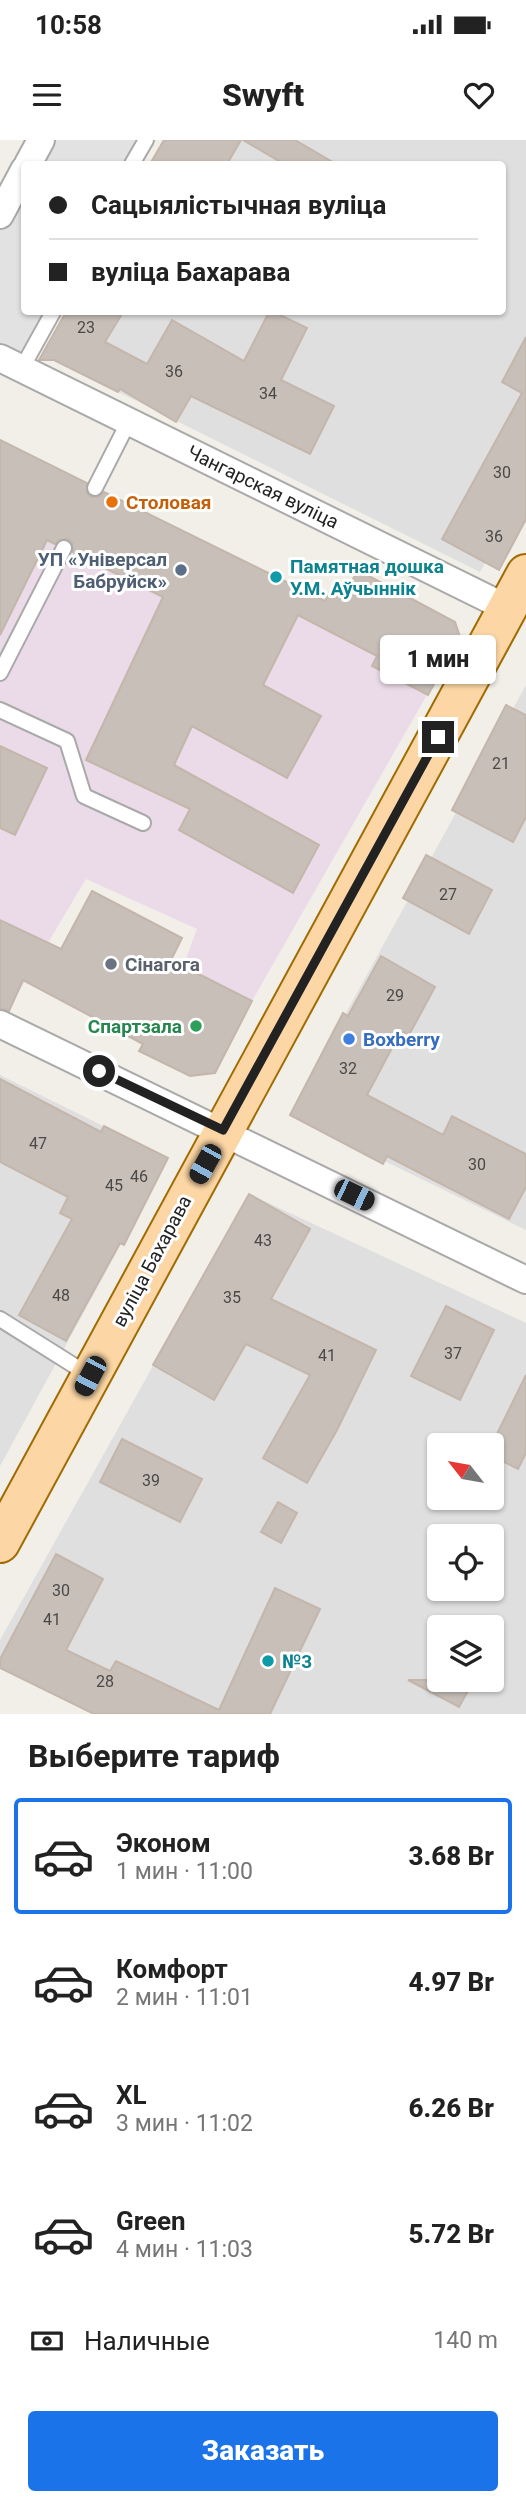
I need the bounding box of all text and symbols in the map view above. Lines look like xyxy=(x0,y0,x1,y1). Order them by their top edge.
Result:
text: 10:58 xyxy=(35,10,102,40)
icon: menu xyxy=(28,76,66,114)
text: Swyft xyxy=(222,76,304,114)
icon: heart xyxy=(460,76,498,114)
text: Сацыялістычная вуліца xyxy=(91,190,386,220)
text: вуліца Бахарава xyxy=(91,257,290,287)
house number: 23 xyxy=(77,318,95,337)
house number: 36 xyxy=(165,362,183,381)
house number: 34 xyxy=(259,384,277,403)
street label: Чангарская вуліца xyxy=(184,440,342,534)
house number: 30 xyxy=(493,463,511,482)
place label: Столовая xyxy=(126,491,211,514)
marker: Столовая xyxy=(104,494,120,510)
house number: 36 xyxy=(485,527,503,546)
place label: УП «Універсал Бабруйск» xyxy=(38,548,167,593)
place label: Памятная дошка У.М. Аўчыннік xyxy=(290,555,444,600)
marker: УП «Універсал Бабруйск» xyxy=(173,562,189,578)
marker: Памятная дошка У.М. Аўчыннік xyxy=(268,569,284,585)
callout: 1 мин xyxy=(380,636,496,684)
text: 1 мин xyxy=(407,646,469,673)
route end xyxy=(422,721,454,753)
house number: 21 xyxy=(492,754,510,773)
house number: 27 xyxy=(439,885,457,904)
place label: Сінагога xyxy=(125,953,200,976)
marker: Сінагога xyxy=(103,956,119,972)
house number: 29 xyxy=(386,986,404,1005)
place label: Спартзала xyxy=(88,1015,182,1038)
marker: Спартзала xyxy=(188,1018,204,1034)
place label: Boxberry xyxy=(363,1028,440,1051)
marker: Boxberry xyxy=(341,1031,357,1047)
route start xyxy=(83,1055,115,1087)
house number: 32 xyxy=(339,1059,357,1078)
house number: 47 xyxy=(29,1134,47,1153)
car xyxy=(186,1141,225,1187)
house number: 30 xyxy=(468,1155,486,1174)
house number: 46 xyxy=(130,1167,148,1186)
house number: 45 xyxy=(105,1176,123,1195)
car xyxy=(331,1176,378,1214)
street label: вуліца Бахарава xyxy=(108,1191,196,1331)
house number: 43 xyxy=(254,1231,272,1250)
house number: 48 xyxy=(52,1286,70,1305)
house number: 35 xyxy=(223,1288,241,1307)
house number: 37 xyxy=(444,1344,462,1363)
house number: 41 xyxy=(318,1346,336,1365)
car xyxy=(71,1353,110,1399)
north arrow xyxy=(427,1433,504,1510)
map controls xyxy=(427,1433,504,1692)
house number: 39 xyxy=(142,1471,160,1490)
button: locate xyxy=(427,1524,504,1601)
house number: 30 xyxy=(52,1581,70,1600)
house number: 41 xyxy=(43,1610,61,1629)
button: layers xyxy=(427,1615,504,1692)
place label: №3 xyxy=(282,1650,312,1673)
marker: №3 xyxy=(260,1653,276,1669)
house number: 28 xyxy=(96,1672,114,1691)
text: Выберите тариф xyxy=(28,1737,280,1775)
icon: car xyxy=(32,1825,95,1888)
text: Эконом xyxy=(116,1828,211,1858)
text: 3.68 Br xyxy=(408,1841,494,1871)
text: 1 мин · 11:00 xyxy=(116,1858,253,1885)
icon: car xyxy=(32,1951,95,2014)
text: Комфорт xyxy=(116,1954,228,1984)
text: 4.97 Br xyxy=(408,1967,494,1997)
text: 2 мин · 11:01 xyxy=(116,1984,253,2011)
icon: car xyxy=(32,2077,95,2140)
text: XL xyxy=(116,2080,147,2110)
text: 6.26 Br xyxy=(408,2093,494,2123)
text: 3 мин · 11:02 xyxy=(116,2110,253,2137)
icon: car xyxy=(32,2203,95,2266)
text: Green xyxy=(116,2206,186,2236)
text: 5.72 Br xyxy=(408,2219,494,2249)
text: 4 мин · 11:03 xyxy=(116,2236,253,2263)
icon: cash xyxy=(28,2322,66,2360)
text: Наличные xyxy=(84,2326,210,2356)
text: 140 m xyxy=(433,2327,498,2354)
button: Заказать xyxy=(28,2411,498,2491)

